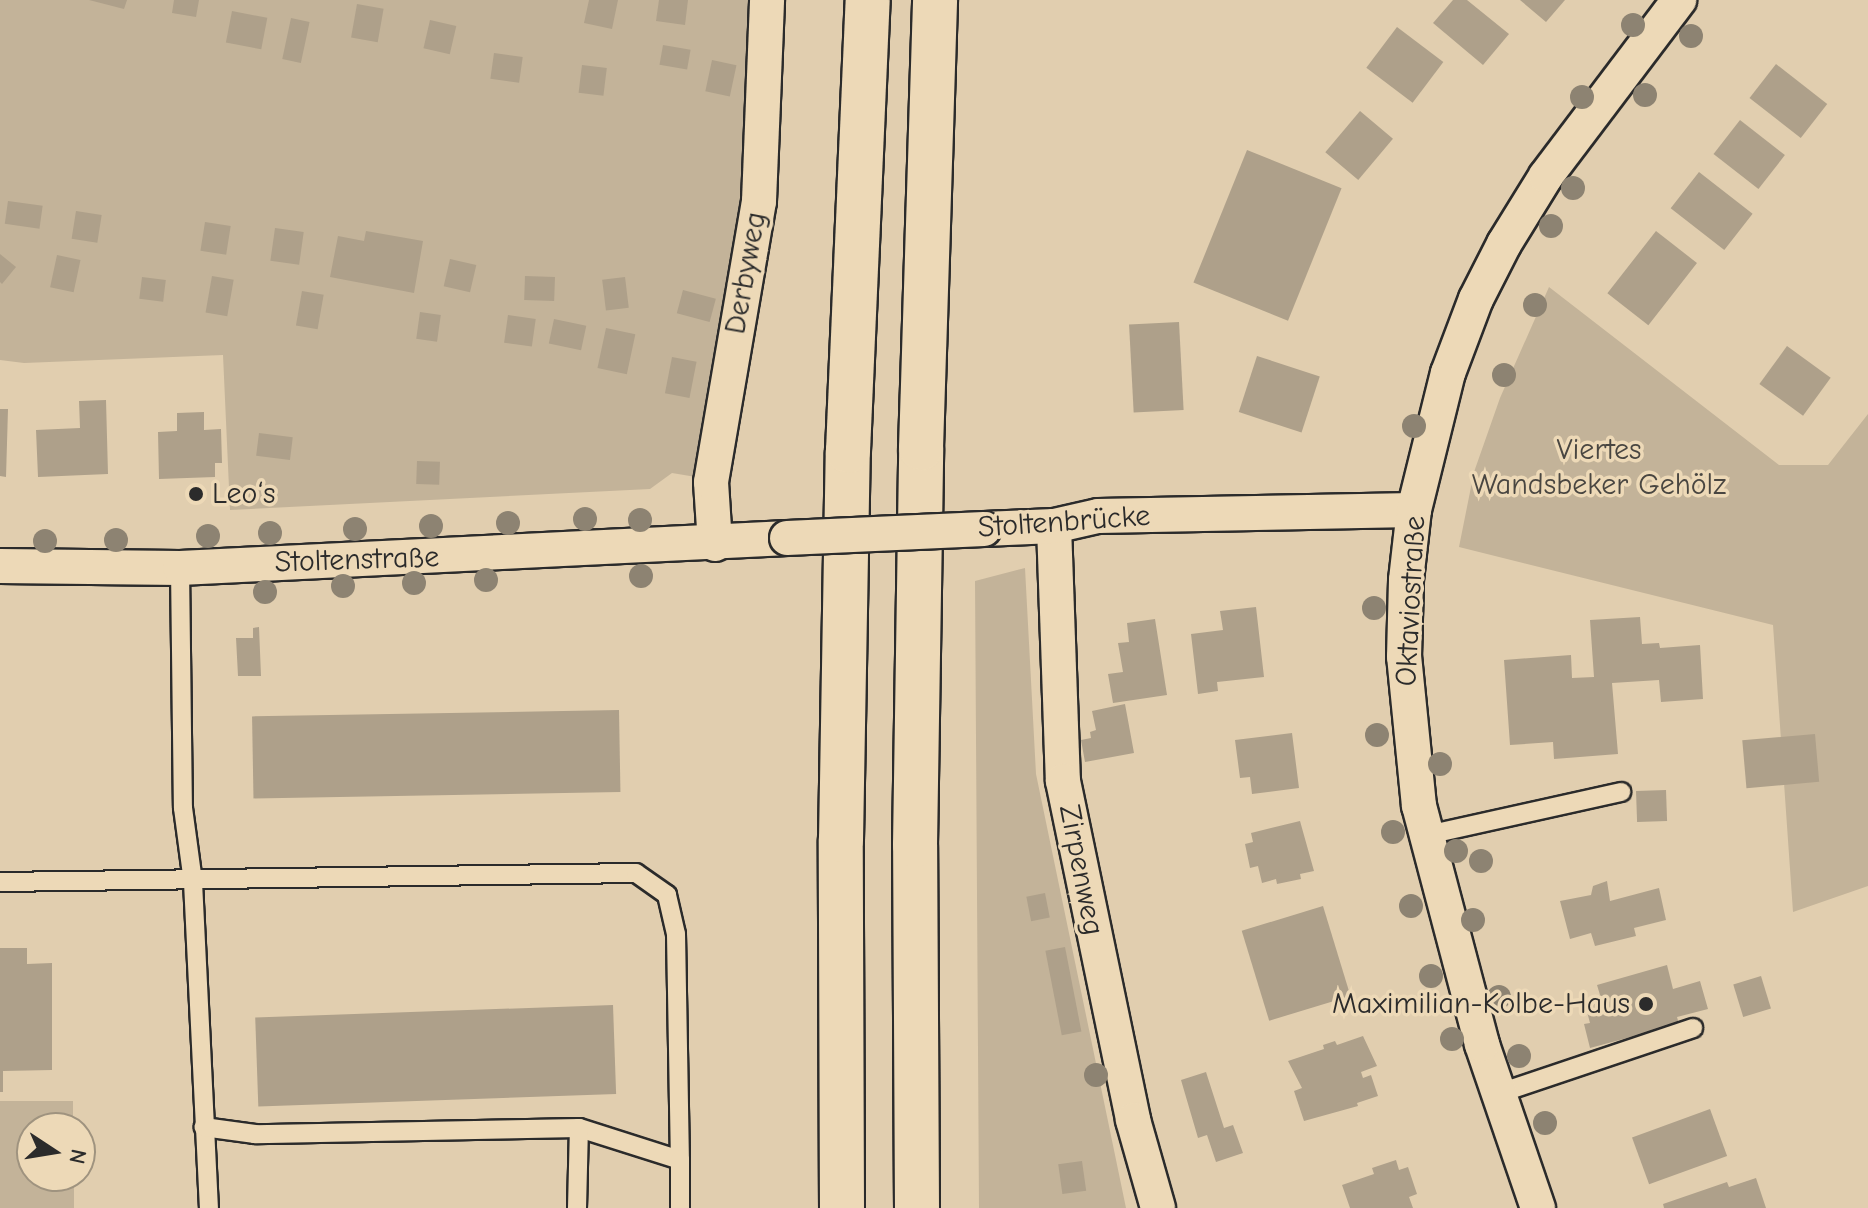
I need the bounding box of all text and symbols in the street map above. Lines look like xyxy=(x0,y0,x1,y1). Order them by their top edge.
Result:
street label: Derbyweg xyxy=(718,209,774,337)
park label: Viertes Wandsbeker Gehölz xyxy=(1472,432,1726,502)
place label: Leo‘s xyxy=(212,476,275,512)
marker: Leo‘s xyxy=(187,485,205,503)
street label: Stoltenbrücke xyxy=(977,498,1151,546)
street label: Oktaviostraße xyxy=(1389,515,1433,687)
street label: Stoltenstraße xyxy=(274,539,440,581)
street label: Zirpenweg xyxy=(1051,802,1111,938)
place label: Maximilian-Kolbe-Haus xyxy=(1332,986,1630,1022)
marker: Maximilian-Kolbe-Haus xyxy=(1637,995,1655,1013)
north arrow xyxy=(16,1112,96,1192)
text: N xyxy=(63,1147,92,1166)

